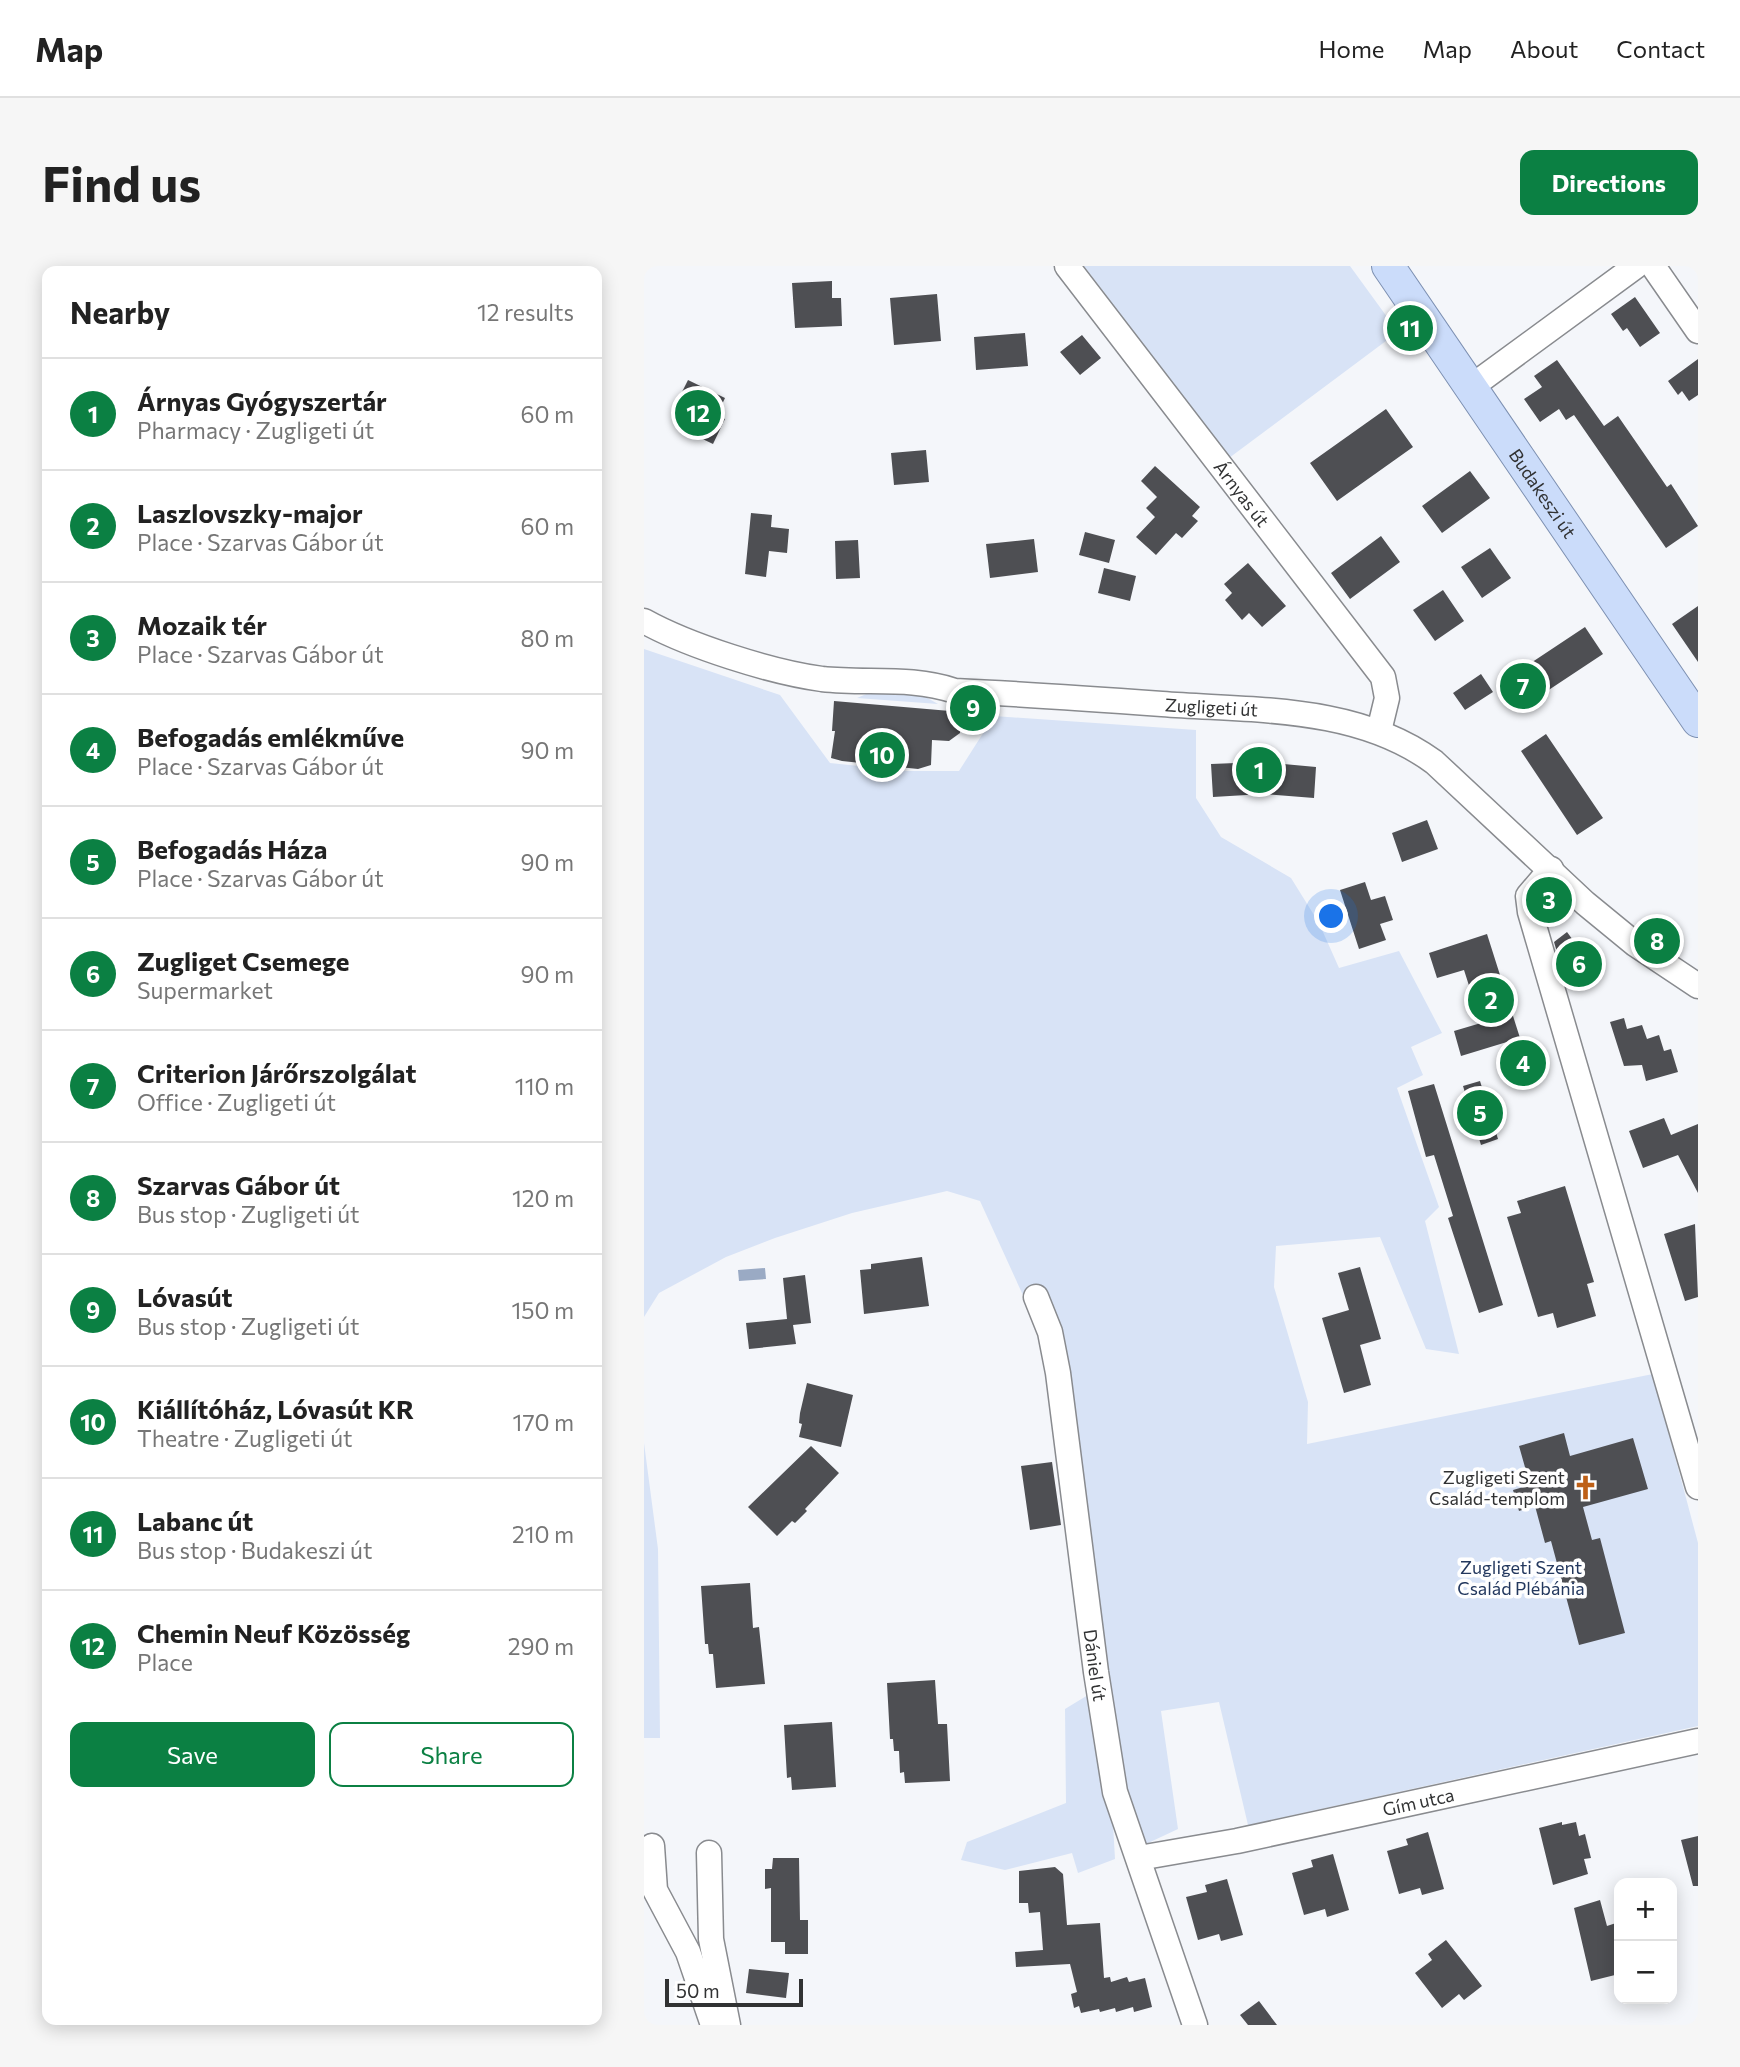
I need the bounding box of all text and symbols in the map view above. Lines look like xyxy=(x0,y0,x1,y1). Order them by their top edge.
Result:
text: Map xyxy=(35,28,103,69)
text: Home xyxy=(1319,34,1385,63)
text: Map xyxy=(1423,34,1472,63)
text: About xyxy=(1510,34,1578,63)
text: Contact xyxy=(1616,34,1705,63)
button: Directions xyxy=(1520,150,1698,215)
text: Find us xyxy=(42,152,201,212)
text: Nearby xyxy=(70,293,170,330)
text: 12 results xyxy=(477,298,574,326)
pin: 11 xyxy=(1387,302,1433,354)
text: Árnyas Gyógyszertár xyxy=(137,385,387,416)
pin: 12 xyxy=(675,387,721,439)
text: 1 xyxy=(88,400,98,428)
text: 60 m xyxy=(521,400,574,428)
text: Pharmacy · Zugligeti út xyxy=(137,416,374,444)
street label: Budakeszi út xyxy=(1505,444,1581,542)
street label: Árnyas út xyxy=(1210,456,1274,531)
text: Laszlovszky-major xyxy=(137,497,363,528)
text: 2 xyxy=(86,512,100,540)
text: 60 m xyxy=(521,512,574,540)
text: Place · Szarvas Gábor út xyxy=(137,528,384,556)
text: Mozaik tér xyxy=(137,609,267,640)
text: 3 xyxy=(86,624,100,652)
text: 80 m xyxy=(521,624,574,652)
text: Place · Szarvas Gábor út xyxy=(137,640,384,668)
pin: 7 xyxy=(1500,660,1546,712)
pin: 9 xyxy=(950,682,996,734)
street label: Zugligeti út xyxy=(1164,693,1259,721)
text: Befogadás emlékműve xyxy=(137,721,404,752)
pin: 10 xyxy=(859,729,905,781)
text: 4 xyxy=(86,736,100,764)
text: 90 m xyxy=(521,736,574,764)
pin: 1 xyxy=(1236,744,1282,796)
text: Place · Szarvas Gábor út xyxy=(137,752,384,780)
text: Befogadás Háza xyxy=(137,833,327,864)
text: 5 xyxy=(86,848,100,876)
text: 90 m xyxy=(521,848,574,876)
text: Place · Szarvas Gábor út xyxy=(137,864,384,892)
pin: 3 xyxy=(1526,874,1572,926)
your location xyxy=(1314,899,1348,933)
pin: 8 xyxy=(1634,915,1680,967)
pin: 6 xyxy=(1556,938,1602,990)
text: Zugliget Csemege xyxy=(137,945,350,976)
text: 6 xyxy=(86,960,100,988)
text: 90 m xyxy=(521,960,574,988)
pin: 2 xyxy=(1468,974,1514,1026)
text: Supermarket xyxy=(137,976,273,1004)
pin: 4 xyxy=(1500,1037,1546,1089)
text: Criterion Járőrszolgálat xyxy=(137,1057,417,1088)
text: 7 xyxy=(87,1072,99,1100)
text: 110 m xyxy=(515,1072,574,1100)
pin: 5 xyxy=(1457,1087,1503,1139)
text: Office · Zugligeti út xyxy=(137,1088,336,1116)
text: Szarvas Gábor út xyxy=(137,1169,340,1200)
text: 8 xyxy=(86,1184,100,1212)
text: 120 m xyxy=(512,1184,574,1212)
text: Bus stop · Zugligeti út xyxy=(137,1200,360,1228)
text: Lóvasút xyxy=(137,1281,233,1312)
text: 9 xyxy=(86,1296,100,1324)
text: 150 m xyxy=(511,1296,574,1324)
text: Bus stop · Zugligeti út xyxy=(137,1312,360,1340)
text: Kiállítóház, Lóvasút KR xyxy=(137,1393,414,1424)
text: 10 xyxy=(80,1408,106,1436)
text: 170 m xyxy=(513,1408,574,1436)
text: Theatre · Zugligeti út xyxy=(137,1424,352,1452)
place label: Zugligeti Szent Család-templom xyxy=(1429,1466,1565,1509)
church icon: Zugligeti Szent Család-templom xyxy=(1571,1473,1599,1501)
text: Labanc út xyxy=(137,1505,253,1536)
text: 11 xyxy=(83,1520,103,1548)
text: 210 m xyxy=(512,1520,574,1548)
text: Bus stop · Budakeszi út xyxy=(137,1536,372,1564)
park label: Zugligeti Szent Család Plébánia xyxy=(1457,1556,1585,1599)
text: Chemin Neuf Közösség xyxy=(137,1617,410,1648)
street label: Dániel út xyxy=(1080,1628,1111,1703)
text: 12 xyxy=(81,1632,105,1660)
text: 290 m xyxy=(508,1632,574,1660)
text: Place xyxy=(137,1648,193,1676)
button: Save xyxy=(70,1722,315,1787)
button: Share xyxy=(329,1722,574,1787)
street label: Gím utca xyxy=(1380,1783,1456,1820)
map controls xyxy=(1614,1878,1677,2004)
button: + xyxy=(1614,1878,1677,1941)
button: − xyxy=(1614,1941,1677,2004)
scale bar xyxy=(665,1976,803,2008)
text: 50 m xyxy=(676,1979,720,2002)

